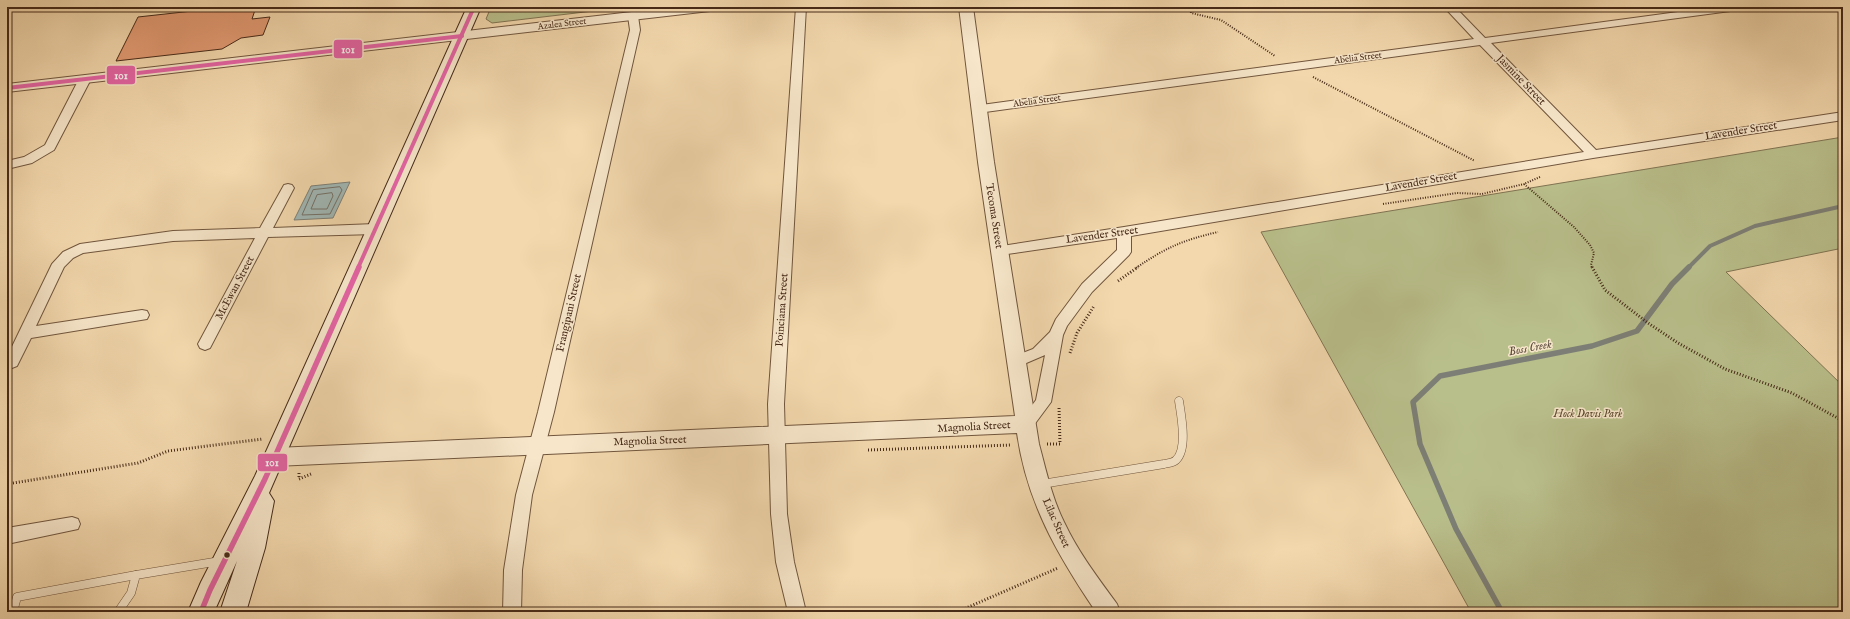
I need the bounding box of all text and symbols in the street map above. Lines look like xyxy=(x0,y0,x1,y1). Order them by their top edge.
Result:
street label: Azalea Street xyxy=(536,16,587,33)
line badge: 101 xyxy=(333,39,363,59)
text: 101 xyxy=(341,43,355,57)
street label: Abelia Street xyxy=(1332,50,1383,67)
street label: Jasmine Street xyxy=(1492,50,1549,108)
line badge: 101 xyxy=(106,65,136,85)
text: 101 xyxy=(114,69,128,83)
street label: Abelia Street xyxy=(1011,92,1062,110)
street label: Lavender Street xyxy=(1704,118,1778,144)
street label: Lavender Street xyxy=(1384,169,1458,195)
street label: Tecoma Street xyxy=(982,182,1006,250)
street label: Lavender Street xyxy=(1065,223,1139,247)
street label: McEwan Street xyxy=(212,254,258,322)
street label: Frangipani Street xyxy=(553,272,585,353)
street label: Poinciana Street xyxy=(772,273,792,347)
water label: Boss Creek xyxy=(1507,336,1553,360)
park label: Hock Davis Park xyxy=(1553,407,1623,421)
street label: Magnolia Street xyxy=(937,418,1011,436)
street label: Magnolia Street xyxy=(613,433,687,449)
line badge: 101 xyxy=(257,453,288,472)
text: 101 xyxy=(265,456,279,470)
street label: Lilac Street xyxy=(1039,496,1073,550)
unlabelled marker xyxy=(222,550,232,560)

